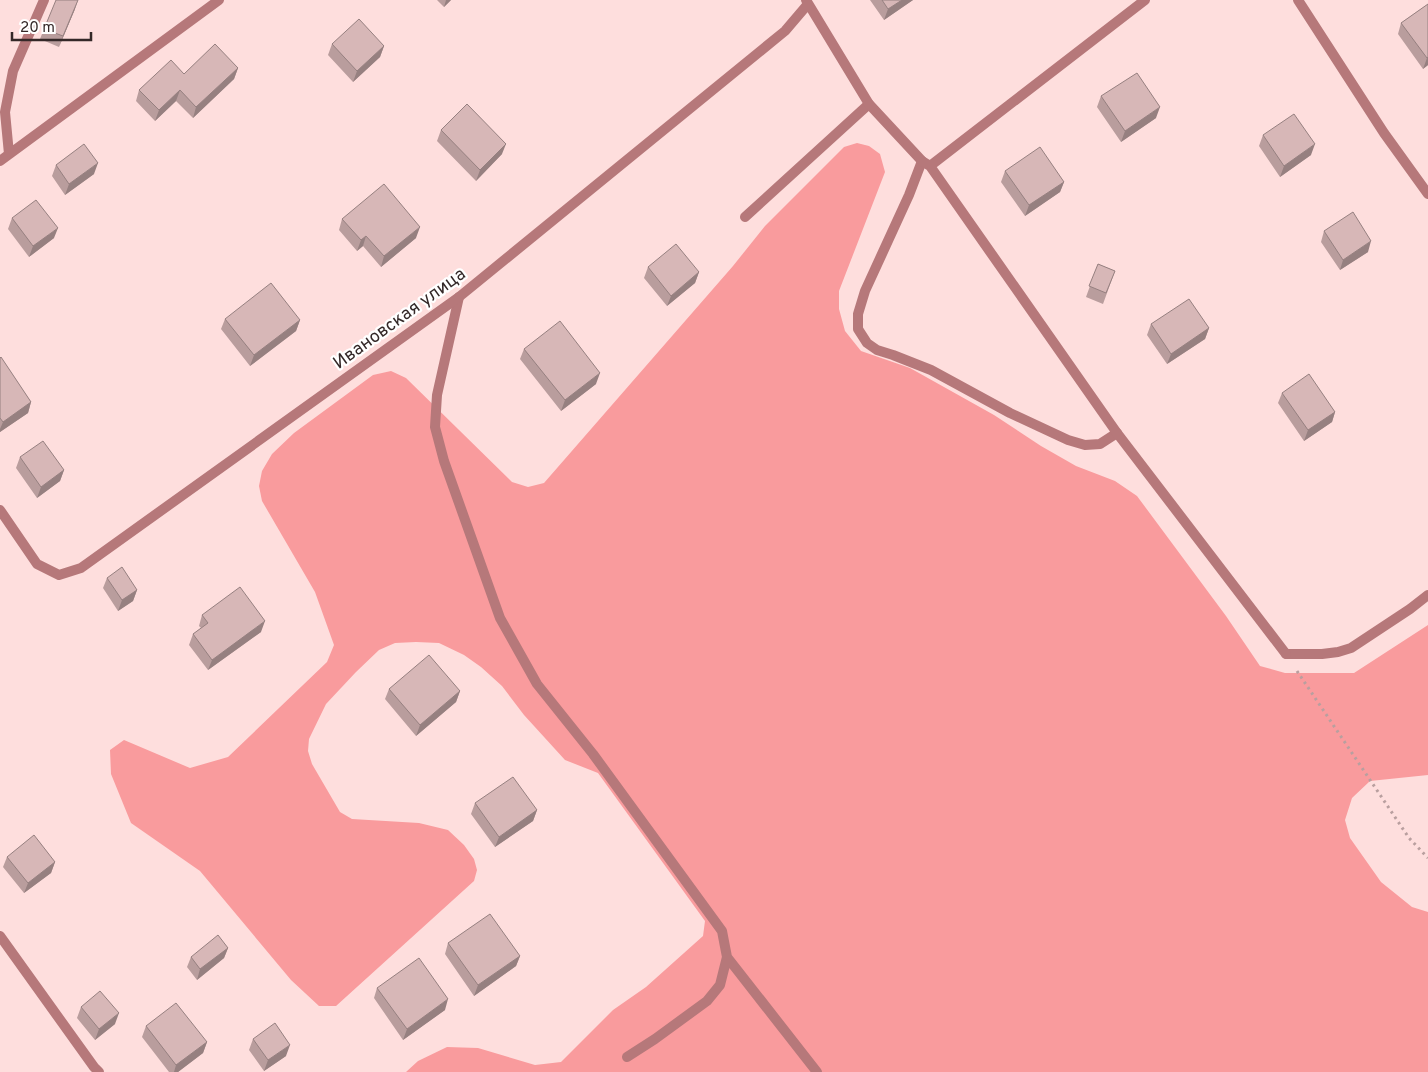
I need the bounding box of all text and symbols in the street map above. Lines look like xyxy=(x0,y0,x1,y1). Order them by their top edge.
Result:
scale bar xyxy=(12,10,91,42)
text: 20 m xyxy=(20,19,55,38)
street label: Ивановская улица xyxy=(329,263,471,375)

